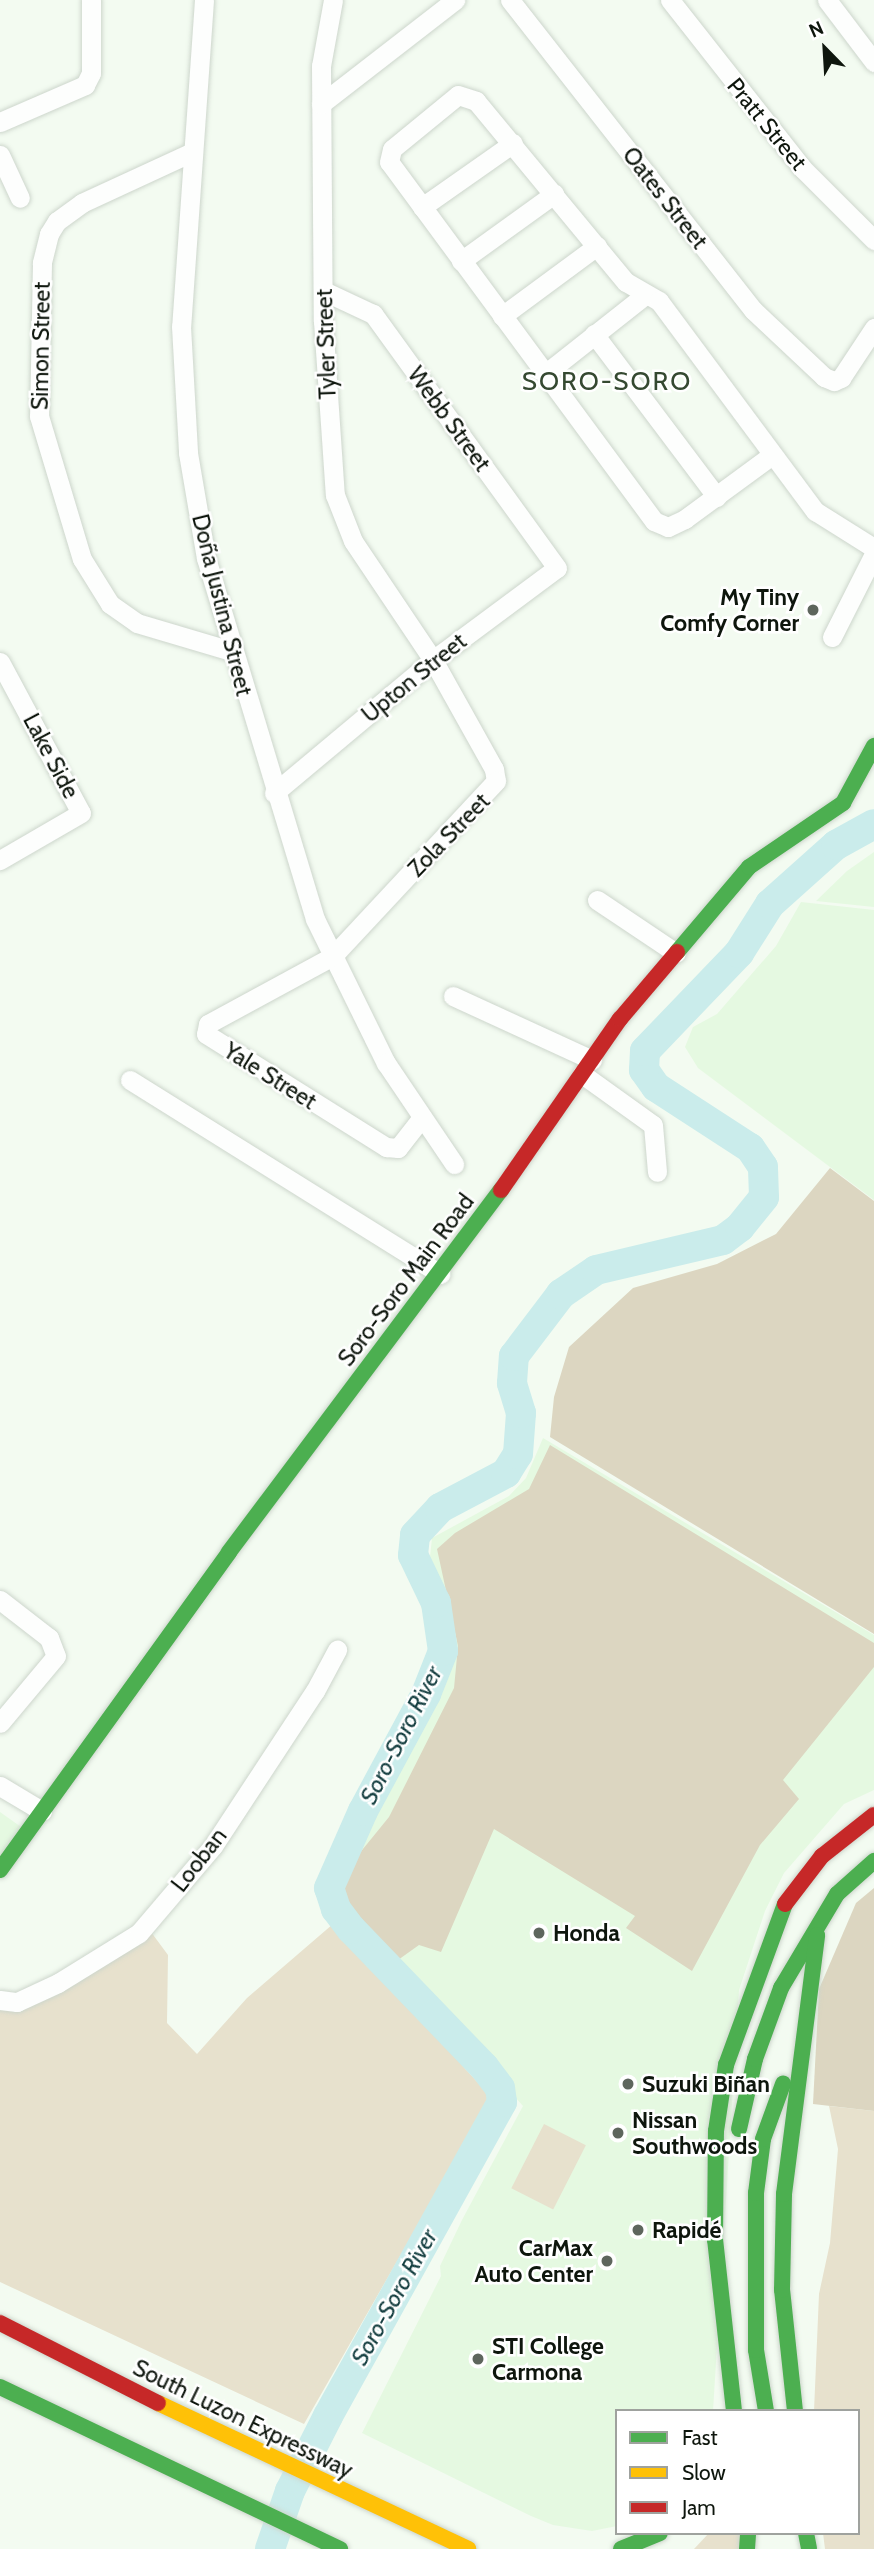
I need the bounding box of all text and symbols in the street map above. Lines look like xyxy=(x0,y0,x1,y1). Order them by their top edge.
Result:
north arrow xyxy=(790,14,860,84)
text: N xyxy=(805,16,827,43)
street label: Pratt Street xyxy=(721,72,813,176)
street label: Oates Street xyxy=(617,142,713,254)
street label: Simon Street xyxy=(26,282,56,410)
street label: Tyler Street xyxy=(310,288,342,400)
street label: Webb Street xyxy=(402,361,496,477)
district label: SORO-SORO xyxy=(523,366,691,398)
street label: Doña Justina Street xyxy=(186,511,258,699)
place label: My Tiny Comfy Corner xyxy=(660,583,799,637)
marker: My Tiny Comfy Corner xyxy=(805,602,821,618)
street label: Upton Street xyxy=(356,628,472,728)
street label: Lake Side xyxy=(17,709,85,803)
street label: Zola Street xyxy=(402,788,496,882)
street label: Yale Street xyxy=(219,1037,321,1115)
street label: Soro-Soro Main Road xyxy=(332,1188,480,1372)
water label: Soro-Soro River xyxy=(354,1661,448,1809)
street label: Looban xyxy=(166,1823,232,1897)
place label: Honda xyxy=(553,1919,620,1947)
marker: Honda xyxy=(531,1925,547,1941)
place label: Suzuki Biñan xyxy=(642,2070,770,2098)
marker: Suzuki Biñan xyxy=(620,2076,636,2092)
place label: Nissan Southwoods xyxy=(632,2106,757,2160)
marker: Nissan Southwoods xyxy=(610,2125,626,2141)
place label: Rapidé xyxy=(652,2216,721,2244)
marker: Rapidé xyxy=(630,2222,646,2238)
water label: Soro-Soro River xyxy=(345,2224,443,2370)
place label: CarMax Auto Center xyxy=(475,2234,593,2288)
marker: CarMax Auto Center xyxy=(599,2253,615,2269)
place label: STI College Carmona xyxy=(492,2332,604,2386)
marker: STI College Carmona xyxy=(470,2351,486,2367)
street label: South Luzon Expressway xyxy=(129,2354,357,2484)
legend xyxy=(615,2409,860,2535)
text: Fast xyxy=(682,2425,718,2450)
text: Slow xyxy=(682,2460,726,2485)
text: Jam xyxy=(682,2495,716,2520)

